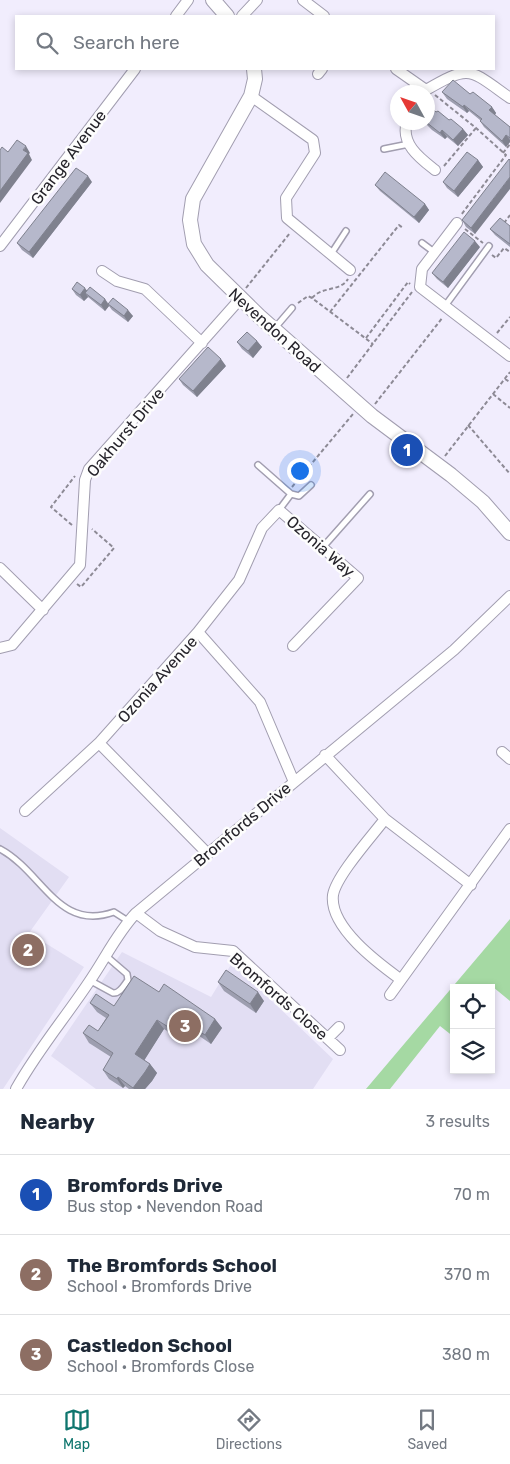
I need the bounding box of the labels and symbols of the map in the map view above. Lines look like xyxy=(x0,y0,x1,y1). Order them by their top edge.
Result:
north arrow xyxy=(390,85,435,130)
street label: Grange Avenue xyxy=(27,106,110,208)
street label: Nevendon Road xyxy=(225,284,325,377)
street label: Oakhurst Drive xyxy=(83,384,168,481)
pin: 1 xyxy=(391,431,423,469)
your location xyxy=(287,458,313,484)
street label: Ozonia Way xyxy=(283,512,359,581)
street label: Ozonia Avenue xyxy=(114,632,201,727)
street label: Bromfords Drive xyxy=(190,778,295,871)
pin: 2 xyxy=(12,931,44,969)
street label: Bromfords Close xyxy=(226,949,332,1044)
pin: 3 xyxy=(169,1007,201,1045)

